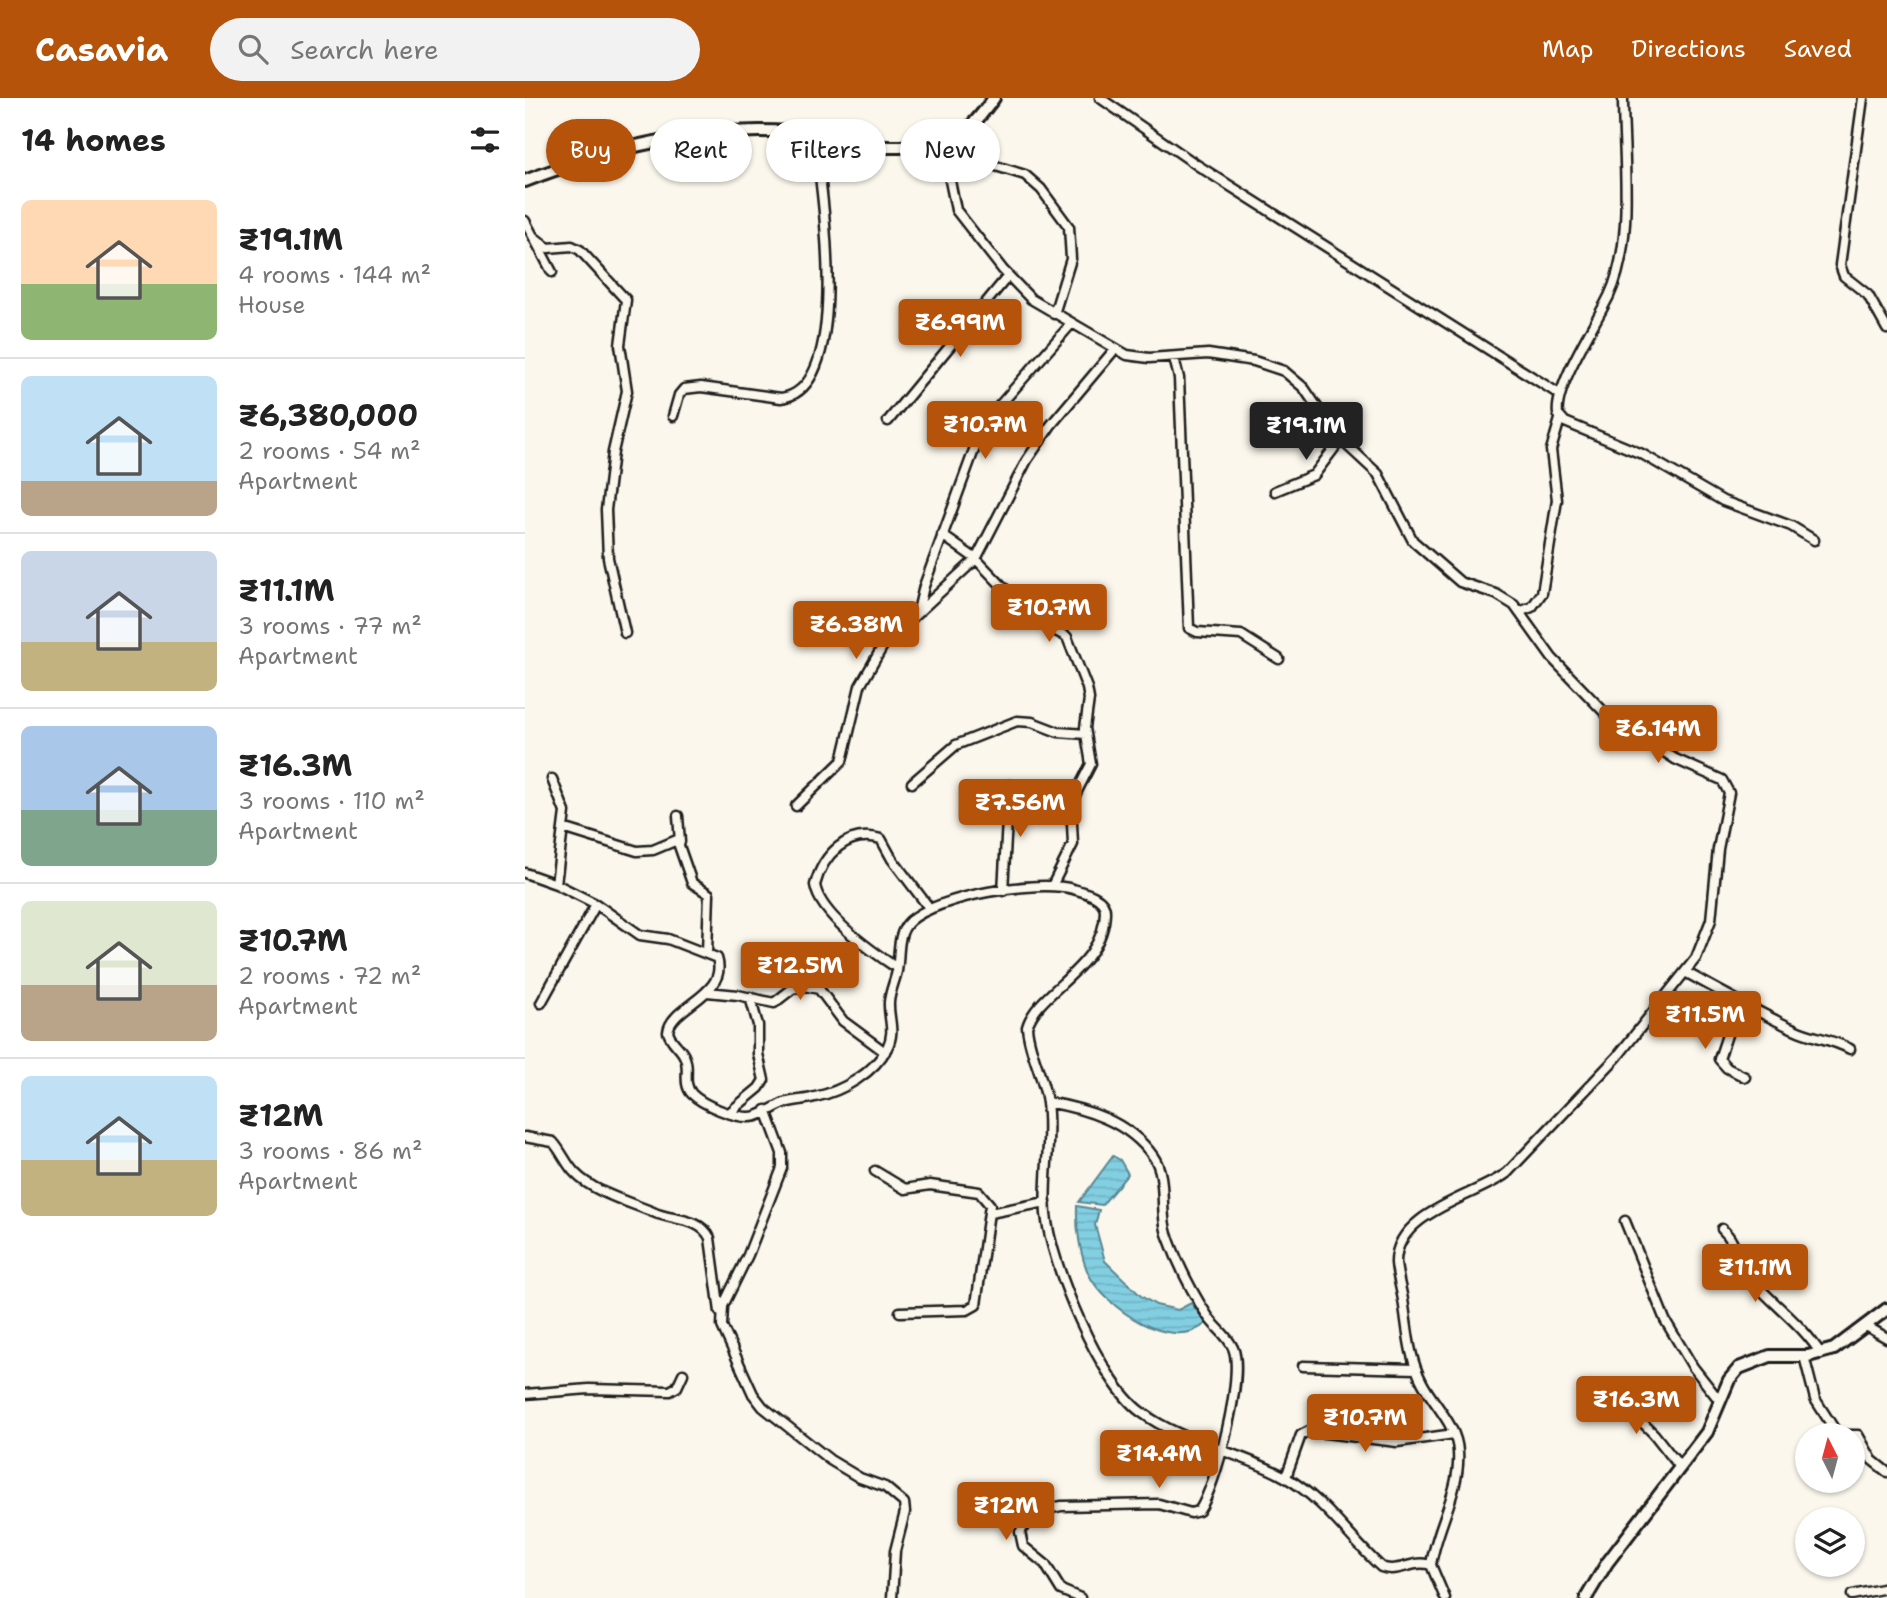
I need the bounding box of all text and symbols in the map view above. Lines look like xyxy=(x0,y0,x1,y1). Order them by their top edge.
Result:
search box xyxy=(210,18,700,81)
text: Casavia xyxy=(35,27,168,72)
icon: search xyxy=(234,30,272,68)
text: Search here xyxy=(290,32,439,67)
text: Map xyxy=(1542,33,1593,65)
text: Directions xyxy=(1631,33,1746,65)
text: Saved xyxy=(1784,33,1852,65)
chip: Buy xyxy=(546,119,636,182)
chip: Rent xyxy=(650,119,752,182)
chip: Filters xyxy=(766,119,886,182)
chip: New xyxy=(900,119,1000,182)
text: 14 homes xyxy=(21,120,166,161)
icon: filters xyxy=(466,121,504,159)
text: ₹19.1M xyxy=(238,219,343,260)
icon: home xyxy=(77,228,161,312)
text: 4 rooms · 144 m² xyxy=(238,260,431,290)
text: House xyxy=(238,290,306,320)
pin: ₹6.99M xyxy=(903,300,1017,359)
text: ₹6.99M xyxy=(915,307,1005,337)
text: ₹6,380,000 xyxy=(238,395,418,436)
pin: ₹10.7M xyxy=(928,402,1042,461)
pin: ₹19.1M xyxy=(1249,402,1363,462)
icon: home xyxy=(77,404,161,488)
text: ₹10.7M xyxy=(943,409,1027,439)
text: ₹19.1M xyxy=(1266,410,1346,440)
text: 2 rooms · 54 m² xyxy=(238,436,421,466)
text: Apartment xyxy=(238,466,358,496)
text: ₹11.1M xyxy=(238,570,334,611)
icon: home xyxy=(77,579,161,663)
pin: ₹10.7M xyxy=(992,584,1106,644)
text: ₹10.7M xyxy=(1007,592,1091,622)
pin: ₹6.38M xyxy=(799,602,913,661)
text: ₹6.38M xyxy=(809,609,903,639)
text: 3 rooms · 77 m² xyxy=(238,611,422,641)
text: Apartment xyxy=(238,641,358,671)
pin: ₹6.14M xyxy=(1601,706,1715,765)
text: ₹6.14M xyxy=(1615,713,1701,743)
text: ₹16.3M xyxy=(238,745,352,786)
icon: home xyxy=(77,754,161,838)
pin: ₹7.56M xyxy=(963,780,1077,839)
text: 3 rooms · 110 m² xyxy=(238,786,425,816)
text: ₹7.56M xyxy=(975,787,1065,817)
text: Apartment xyxy=(238,816,358,846)
text: ₹10.7M xyxy=(238,920,348,961)
icon: home xyxy=(77,929,161,1013)
pin: ₹12.5M xyxy=(743,942,857,1002)
text: ₹12.5M xyxy=(757,950,843,980)
text: 2 rooms · 72 m² xyxy=(238,961,421,991)
text: Apartment xyxy=(238,991,358,1021)
pin: ₹11.5M xyxy=(1648,992,1762,1051)
text: ₹11.5M xyxy=(1665,999,1745,1029)
text: ₹12M xyxy=(238,1095,323,1136)
icon: home xyxy=(77,1104,161,1188)
text: 3 rooms · 86 m² xyxy=(238,1136,423,1166)
text: Apartment xyxy=(238,1166,358,1196)
pin: ₹11.1M xyxy=(1698,1244,1812,1304)
text: ₹11.1M xyxy=(1718,1252,1792,1282)
pin: ₹16.3M xyxy=(1579,1376,1693,1436)
text: ₹16.3M xyxy=(1592,1384,1680,1414)
pin: ₹10.7M xyxy=(1308,1394,1422,1454)
text: ₹10.7M xyxy=(1323,1402,1407,1432)
north arrow xyxy=(1795,1423,1865,1493)
map controls xyxy=(1795,1423,1865,1577)
pin: ₹14.4M xyxy=(1102,1430,1216,1490)
text: ₹14.4M xyxy=(1116,1438,1202,1468)
pin: ₹12M xyxy=(965,1482,1047,1542)
text: ₹12M xyxy=(973,1490,1039,1520)
button: layers xyxy=(1795,1507,1865,1577)

